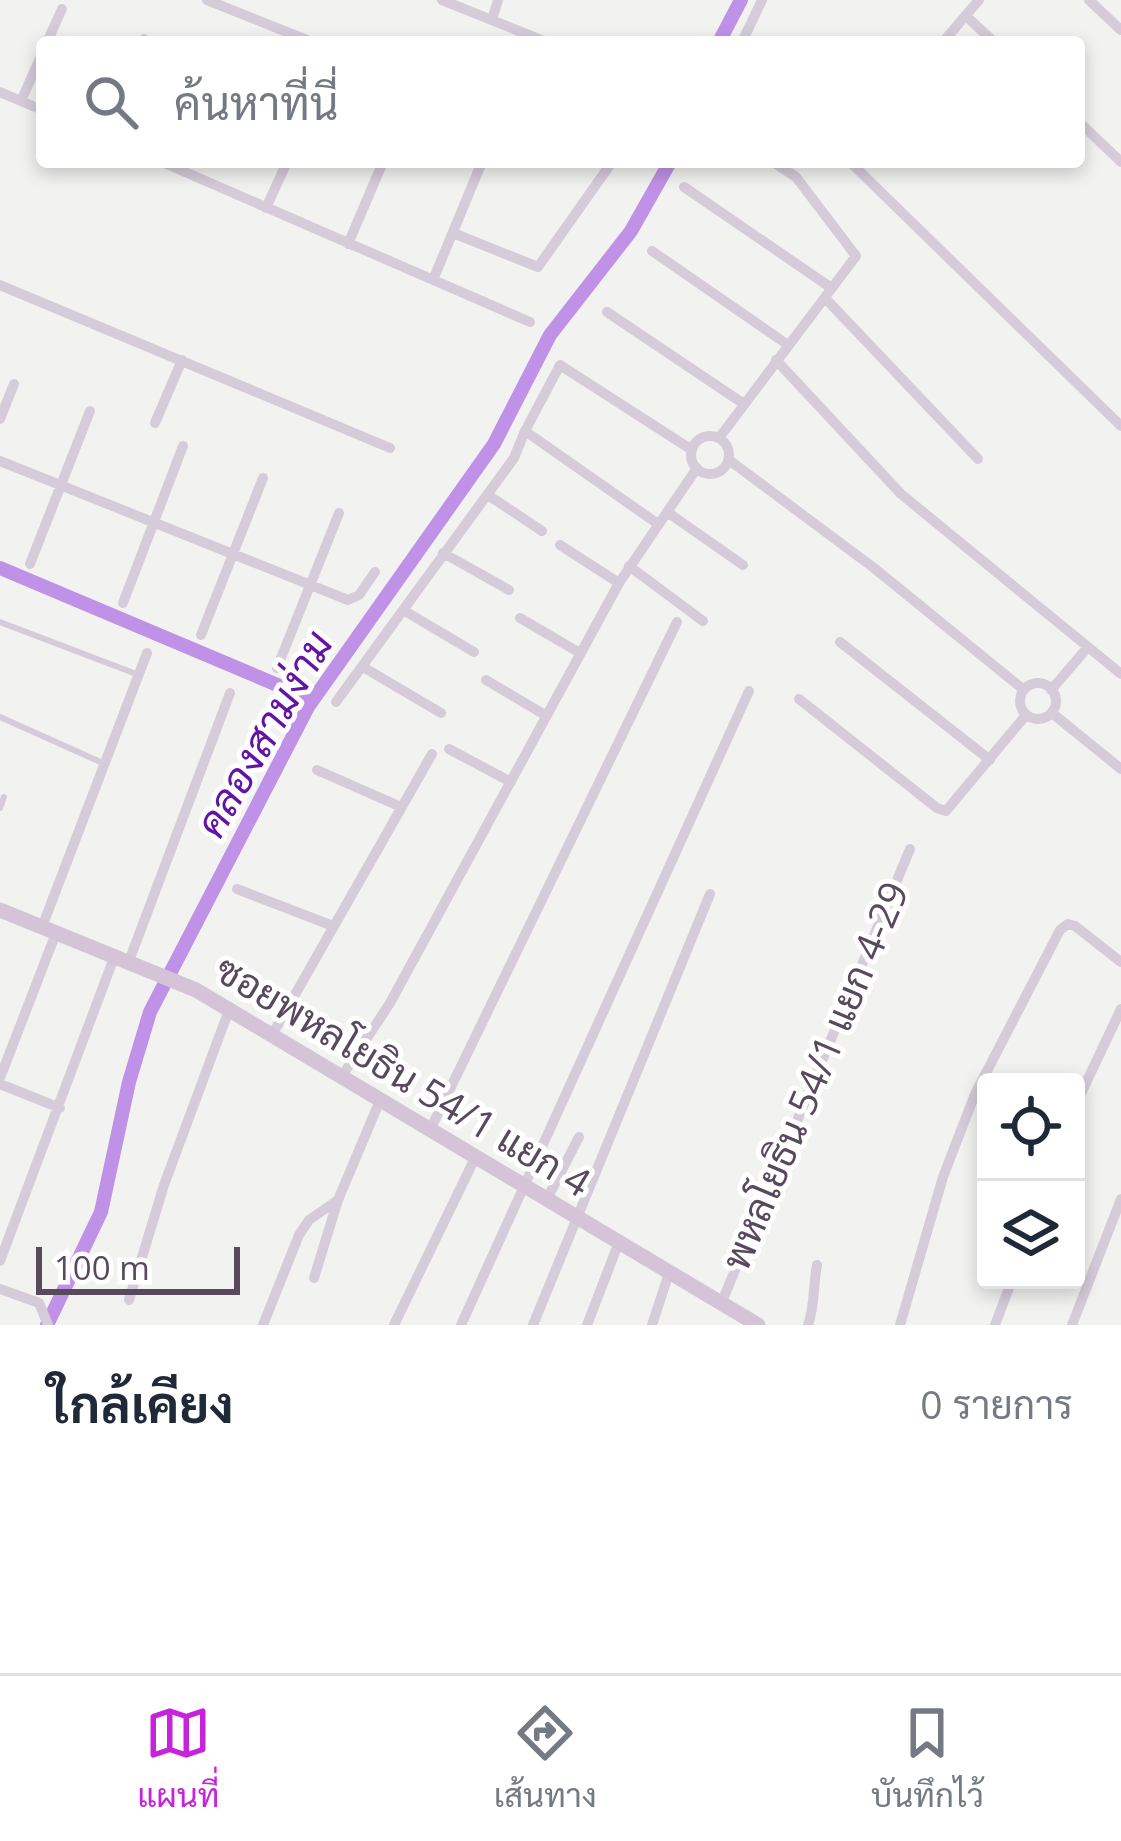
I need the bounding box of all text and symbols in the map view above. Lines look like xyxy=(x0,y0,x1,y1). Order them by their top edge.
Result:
search box xyxy=(36,36,1085,168)
icon: search xyxy=(78,69,144,135)
text: ค้นหาที่นี่ xyxy=(174,72,338,133)
water label: คลองสามง่าม xyxy=(181,620,345,847)
street label: พหลโยธิน 54/1 แยก 4-29 xyxy=(708,873,919,1278)
street label: ซอยพหลโยธิน 54/1 แยก 4 xyxy=(206,942,601,1208)
map controls xyxy=(977,1073,1085,1289)
button: locate xyxy=(977,1073,1085,1181)
button: layers xyxy=(977,1181,1085,1289)
scale bar xyxy=(36,1241,240,1294)
text: 100 m xyxy=(54,1245,150,1290)
text: ใกล้เคียง xyxy=(48,1368,234,1438)
text: 0 รายการ xyxy=(920,1377,1073,1430)
tab: แผนที่ xyxy=(137,1700,219,1817)
tab: เส้นทาง xyxy=(494,1700,597,1817)
tab: บันทึกไว้ xyxy=(871,1700,984,1817)

